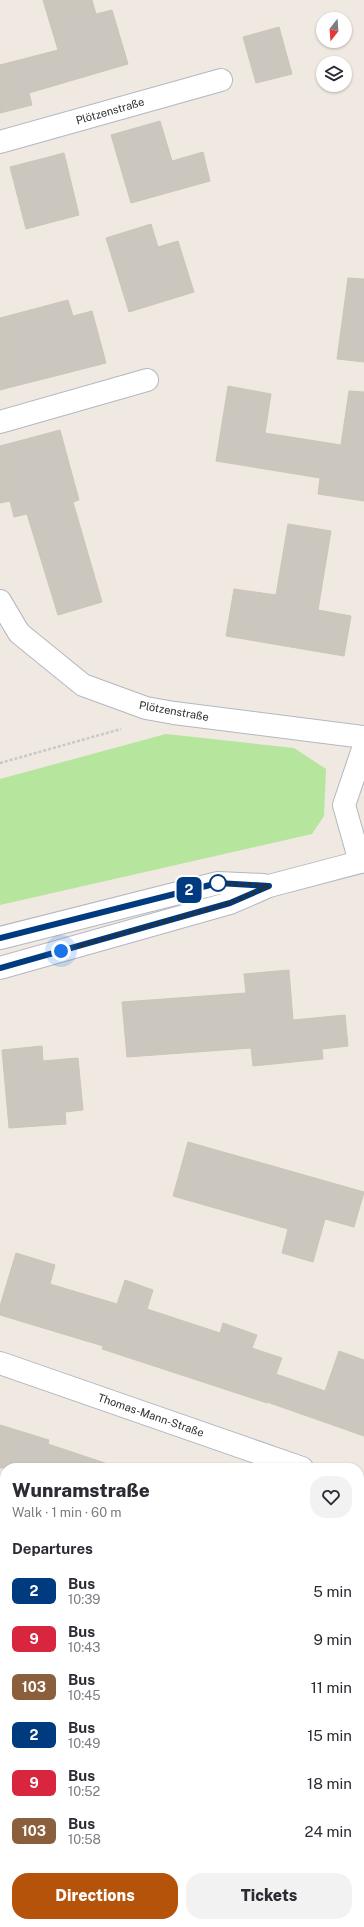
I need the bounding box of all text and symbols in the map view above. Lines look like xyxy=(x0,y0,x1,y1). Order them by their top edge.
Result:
north arrow xyxy=(316,12,352,48)
map controls xyxy=(316,12,352,92)
button: layers xyxy=(316,56,352,92)
street label: Plötzenstraße xyxy=(74,95,146,127)
street label: Plötzenstraße xyxy=(138,699,210,723)
unlabelled marker xyxy=(209,874,227,892)
line badge: 2 xyxy=(176,877,202,903)
text: 2 xyxy=(185,882,193,898)
your location xyxy=(51,941,71,961)
street label: Thomas-Mann-Straße xyxy=(96,1391,206,1439)
button: heart xyxy=(310,1476,352,1518)
text: Wunramstraße xyxy=(12,1479,150,1501)
text: Walk · 1 min · 60 m xyxy=(12,1505,122,1520)
text: Departures xyxy=(12,1540,93,1557)
text: Bus xyxy=(68,1575,95,1592)
text: 2 xyxy=(30,1583,38,1599)
text: 5 min xyxy=(313,1583,352,1600)
text: 10:39 xyxy=(68,1592,100,1607)
text: Bus xyxy=(68,1623,95,1640)
text: 9 xyxy=(29,1631,39,1647)
text: 9 min xyxy=(314,1631,352,1648)
text: 10:43 xyxy=(68,1640,100,1655)
text: Bus xyxy=(68,1671,95,1688)
text: 103 xyxy=(22,1679,46,1695)
text: 11 min xyxy=(311,1679,352,1696)
text: 10:45 xyxy=(68,1688,100,1703)
text: Bus xyxy=(68,1719,95,1736)
text: 2 xyxy=(30,1727,38,1743)
text: 15 min xyxy=(307,1727,352,1744)
text: 10:49 xyxy=(68,1736,100,1751)
text: Bus xyxy=(68,1767,95,1784)
text: 9 xyxy=(29,1775,39,1791)
text: 18 min xyxy=(307,1775,352,1792)
text: 10:52 xyxy=(68,1784,100,1799)
text: Bus xyxy=(68,1815,95,1832)
text: 103 xyxy=(22,1823,46,1839)
text: 24 min xyxy=(305,1823,352,1840)
text: 10:58 xyxy=(68,1832,101,1847)
button: Directions xyxy=(12,1873,178,1919)
button: Tickets xyxy=(186,1873,352,1919)

